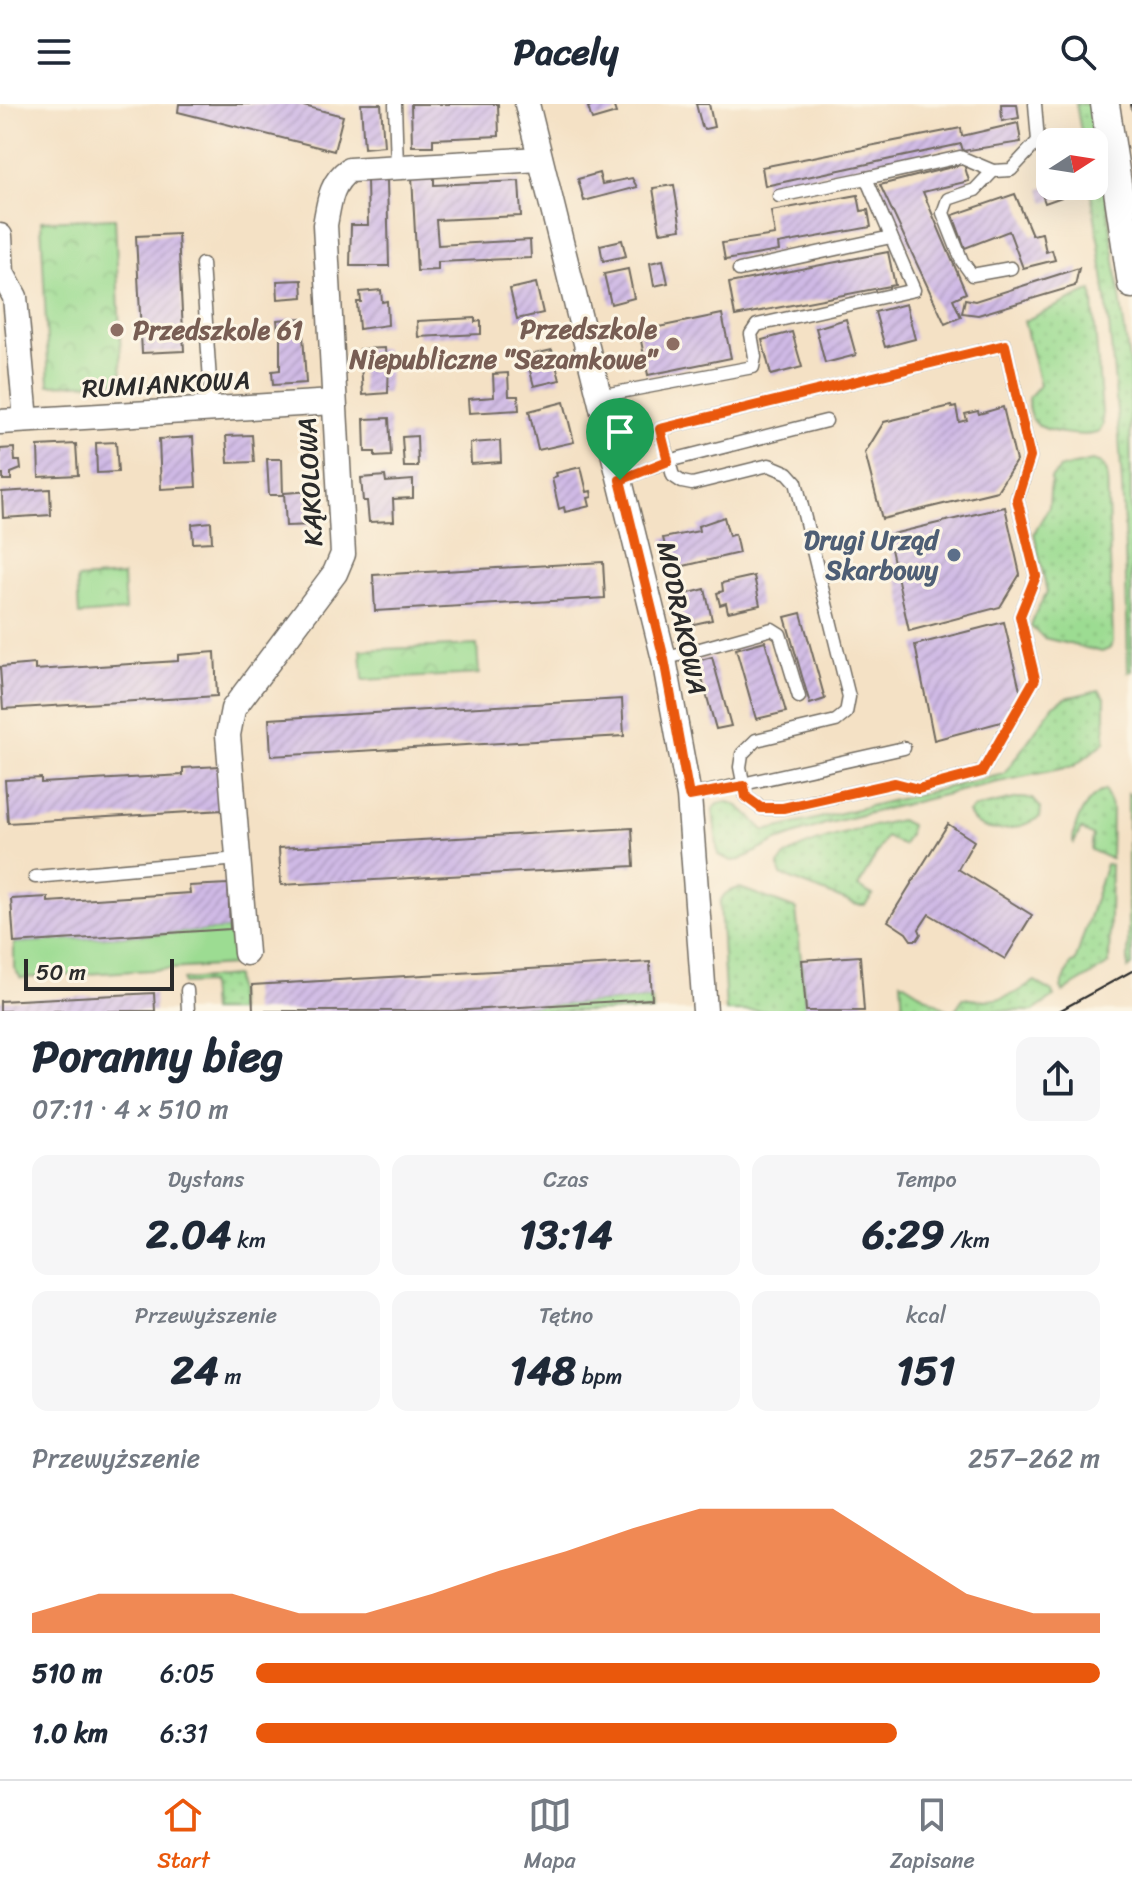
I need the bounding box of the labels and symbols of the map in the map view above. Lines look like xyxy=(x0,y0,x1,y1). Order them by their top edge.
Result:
north arrow xyxy=(1036,128,1108,200)
place label: Przedszkole Niepubliczne "Sezamkowe" xyxy=(349,306,659,382)
place label: Przedszkole 61 xyxy=(133,307,303,353)
marker: Przedszkole 61 xyxy=(108,321,126,339)
marker: Przedszkole Niepubliczne "Sezamkowe" xyxy=(664,335,682,353)
street label: RUMIANKOWA xyxy=(81,357,251,411)
pin xyxy=(586,398,654,480)
street label: KĄKOLOWA xyxy=(284,416,336,548)
place label: Drugi Urząd Skarbowy xyxy=(804,517,940,593)
street label: MODRAKOWA xyxy=(643,537,721,699)
marker: Drugi Urząd Skarbowy xyxy=(945,546,963,564)
scale bar xyxy=(24,955,174,991)

